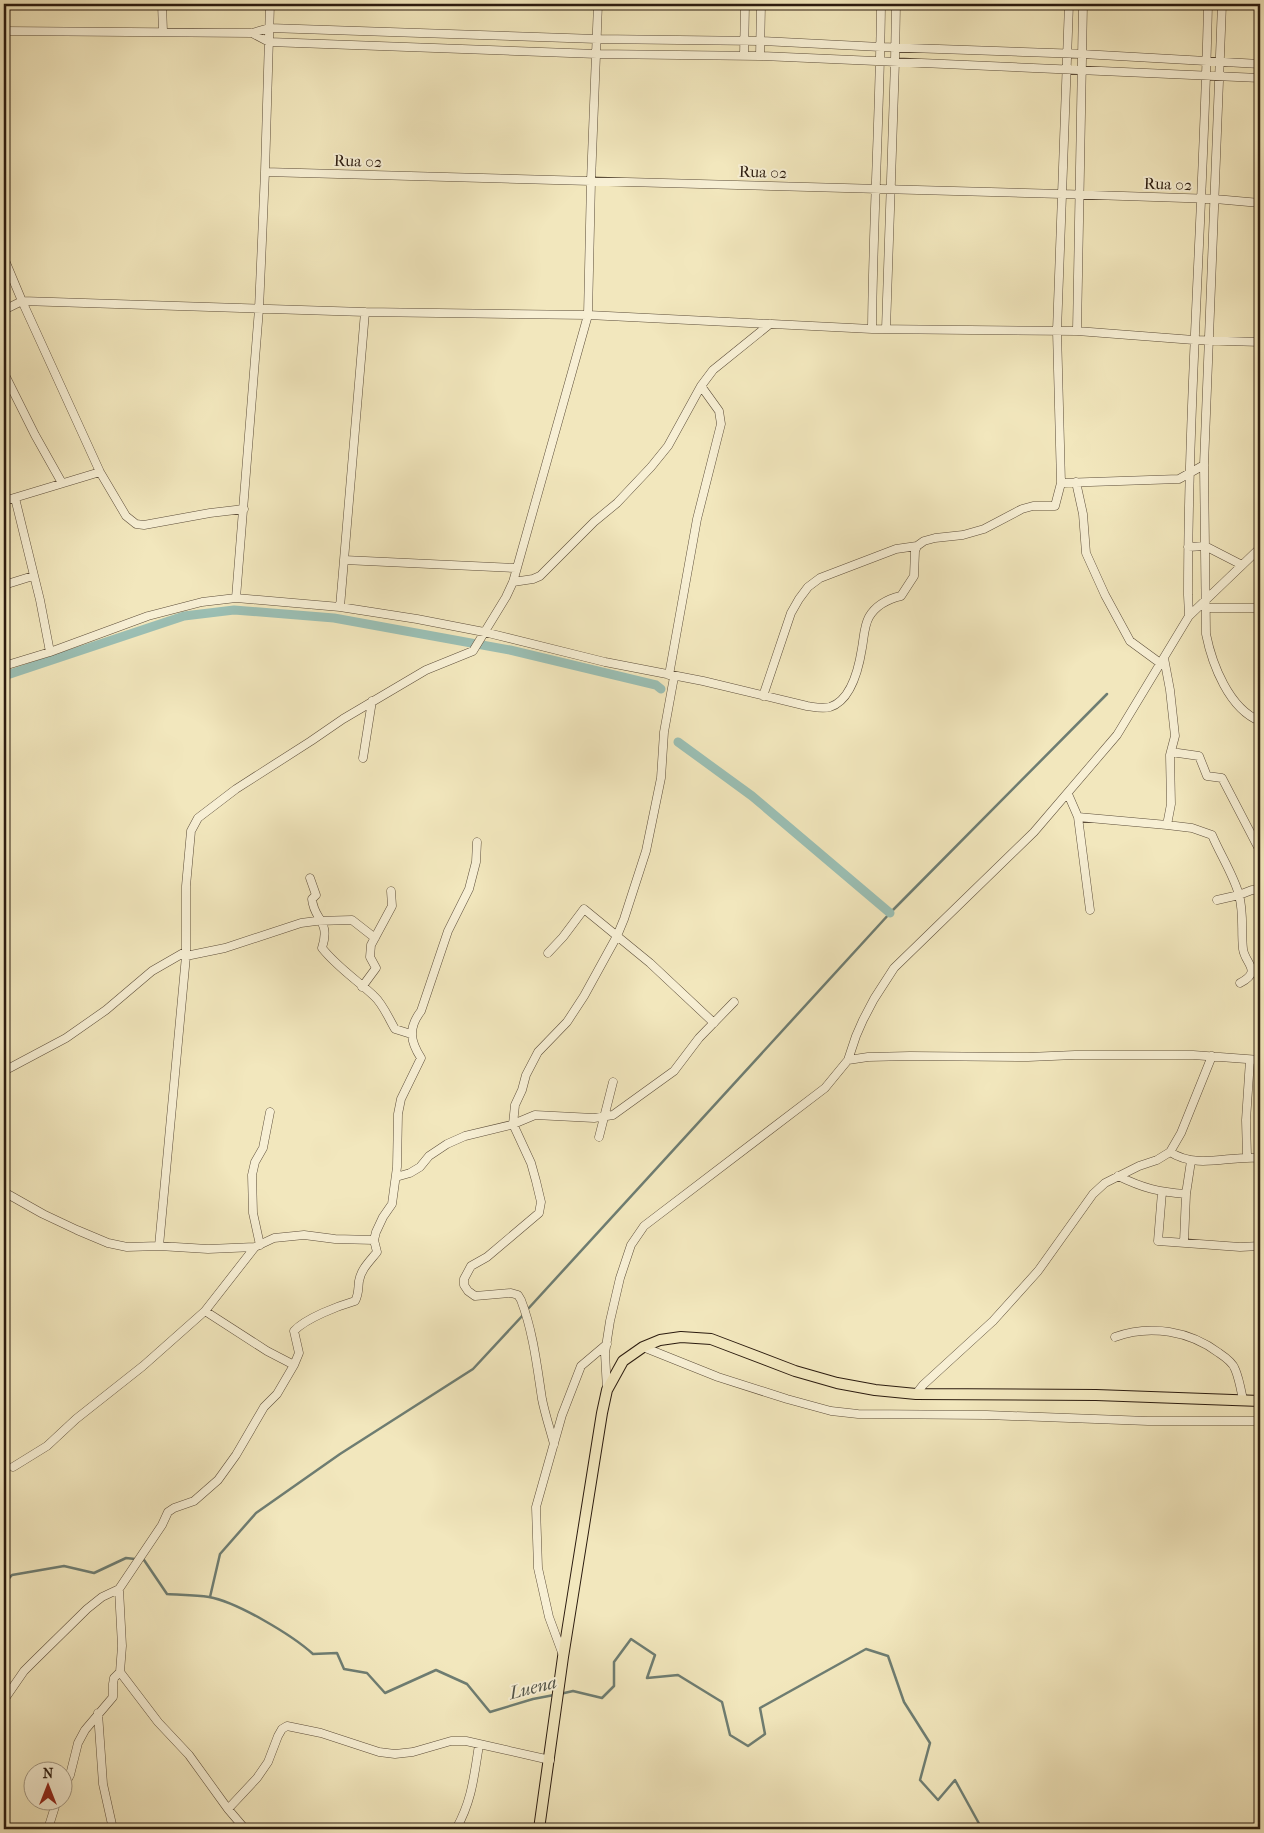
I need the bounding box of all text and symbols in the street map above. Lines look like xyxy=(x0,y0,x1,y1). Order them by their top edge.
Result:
street label: Rua 02 xyxy=(334,151,382,171)
street label: Rua 02 xyxy=(739,162,787,182)
street label: Rua 02 xyxy=(1144,174,1192,194)
water label: Luena xyxy=(505,1672,559,1704)
north arrow xyxy=(22,1760,72,1810)
text: N xyxy=(43,1765,54,1782)

